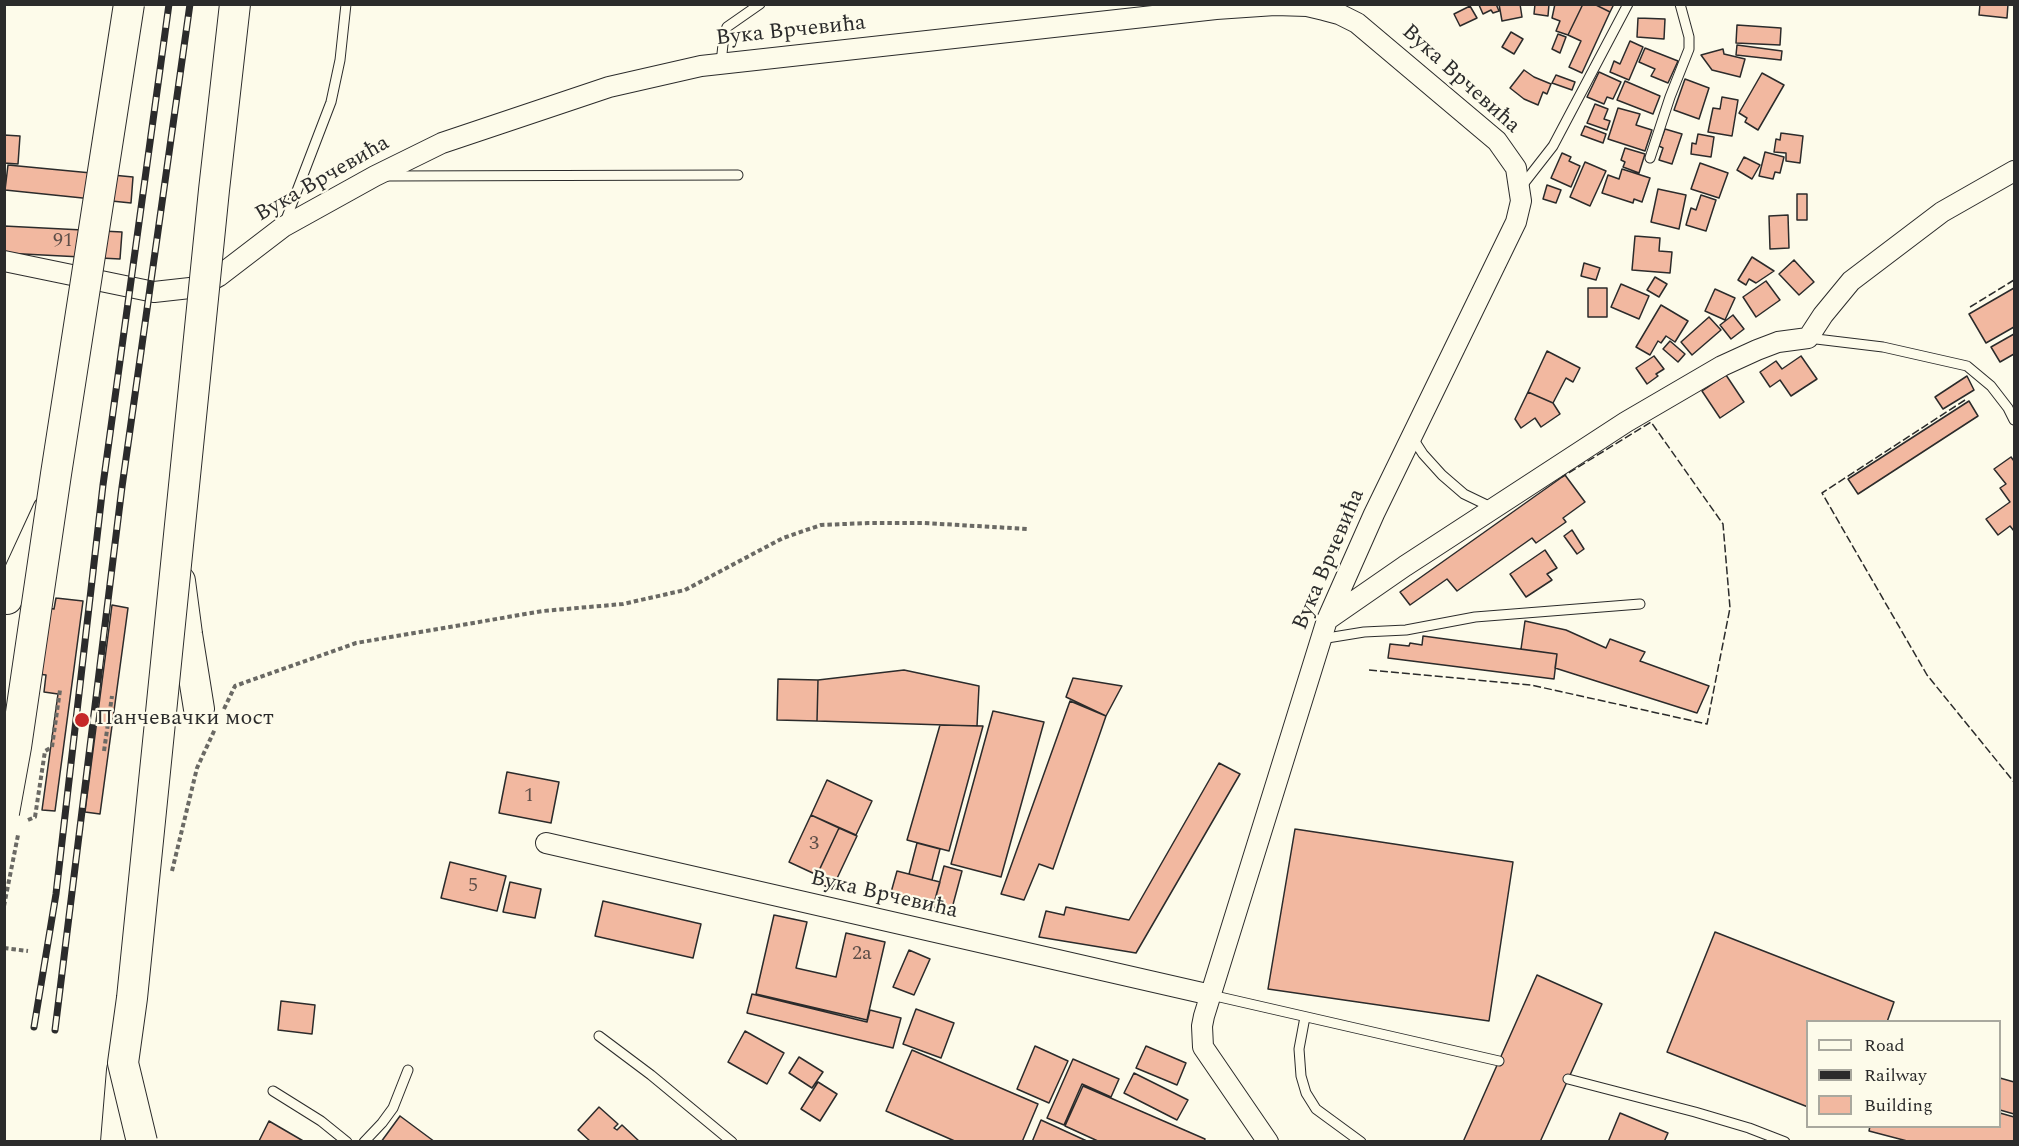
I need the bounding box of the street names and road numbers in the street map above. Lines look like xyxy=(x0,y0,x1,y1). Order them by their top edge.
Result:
street label: Вука Врчевића xyxy=(715,11,867,53)
street label: Вука Врчевића xyxy=(1395,20,1525,140)
street label: Вука Врчевића xyxy=(251,131,395,229)
street label: Вука Врчевића xyxy=(1288,486,1372,634)
street label: Вука Врчевића xyxy=(808,866,960,926)

